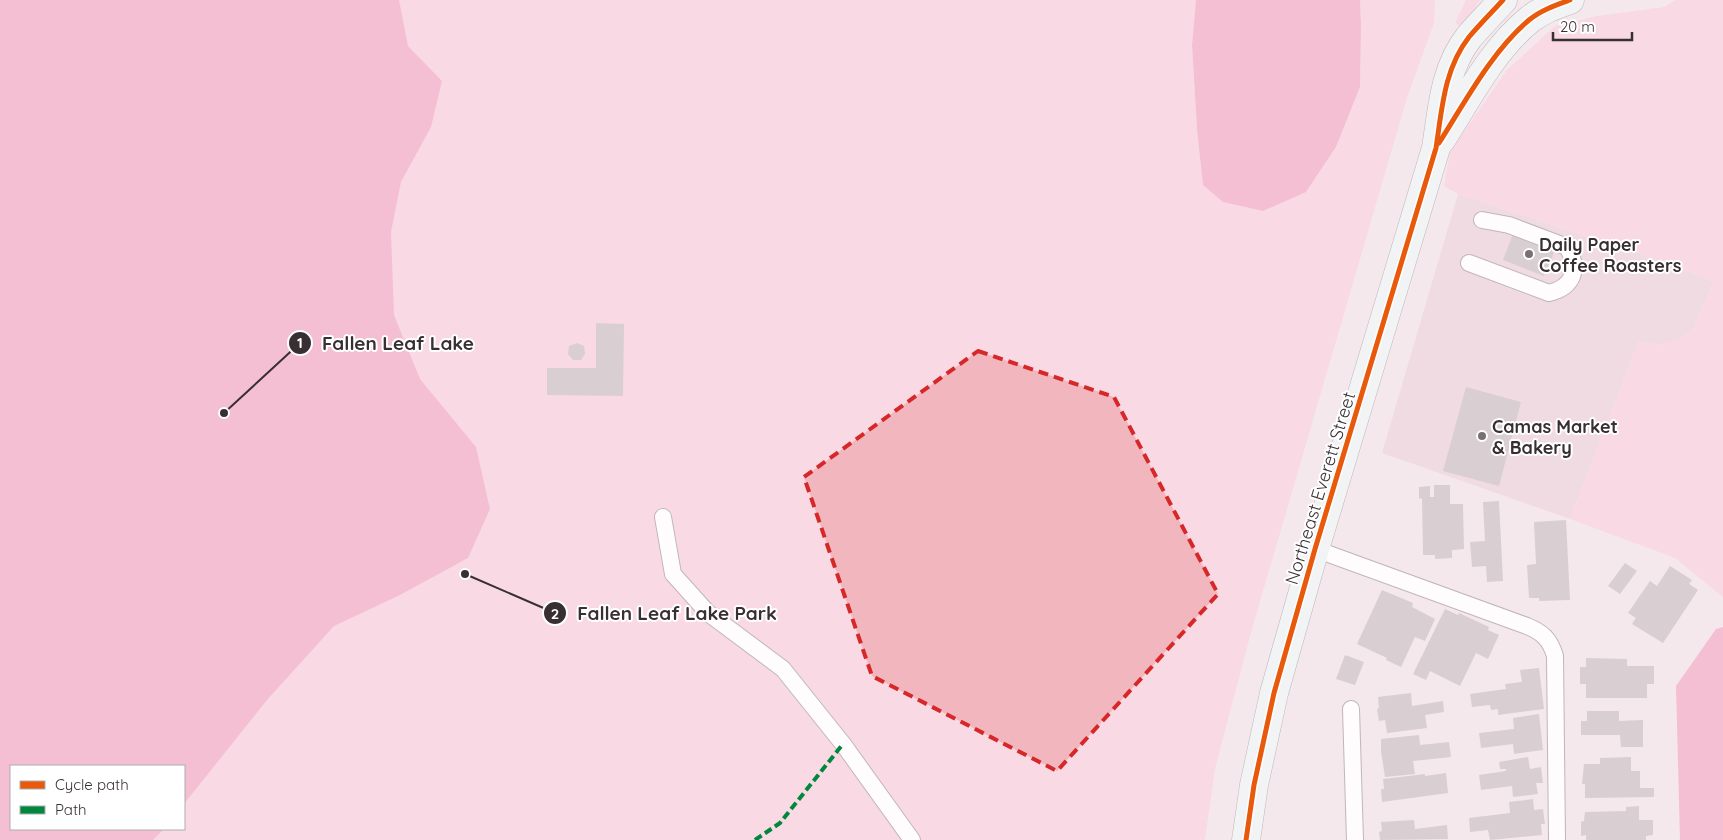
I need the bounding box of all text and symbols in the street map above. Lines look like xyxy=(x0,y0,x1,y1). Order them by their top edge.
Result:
scale bar xyxy=(1553,10,1632,42)
text: 20 m xyxy=(1560,17,1595,36)
place label: Daily Paper Coffee Roasters xyxy=(1539,233,1682,277)
marker: Daily Paper Coffee Roasters xyxy=(1523,248,1535,260)
callout: Fallen Leaf Lake xyxy=(287,326,484,360)
text: Fallen Leaf Lake xyxy=(322,331,474,355)
text: 1 xyxy=(297,333,303,352)
street label: Northeast Everett Street xyxy=(1280,389,1360,587)
place label: Camas Market & Bakery xyxy=(1492,415,1618,459)
marker: Camas Market & Bakery xyxy=(1476,430,1488,442)
callout: Fallen Leaf Lake Park xyxy=(542,596,787,630)
text: Fallen Leaf Lake Park xyxy=(577,601,777,625)
text: 2 xyxy=(551,604,559,623)
legend xyxy=(10,765,185,830)
text: Cycle path xyxy=(55,775,129,794)
text: Path xyxy=(55,800,87,819)

